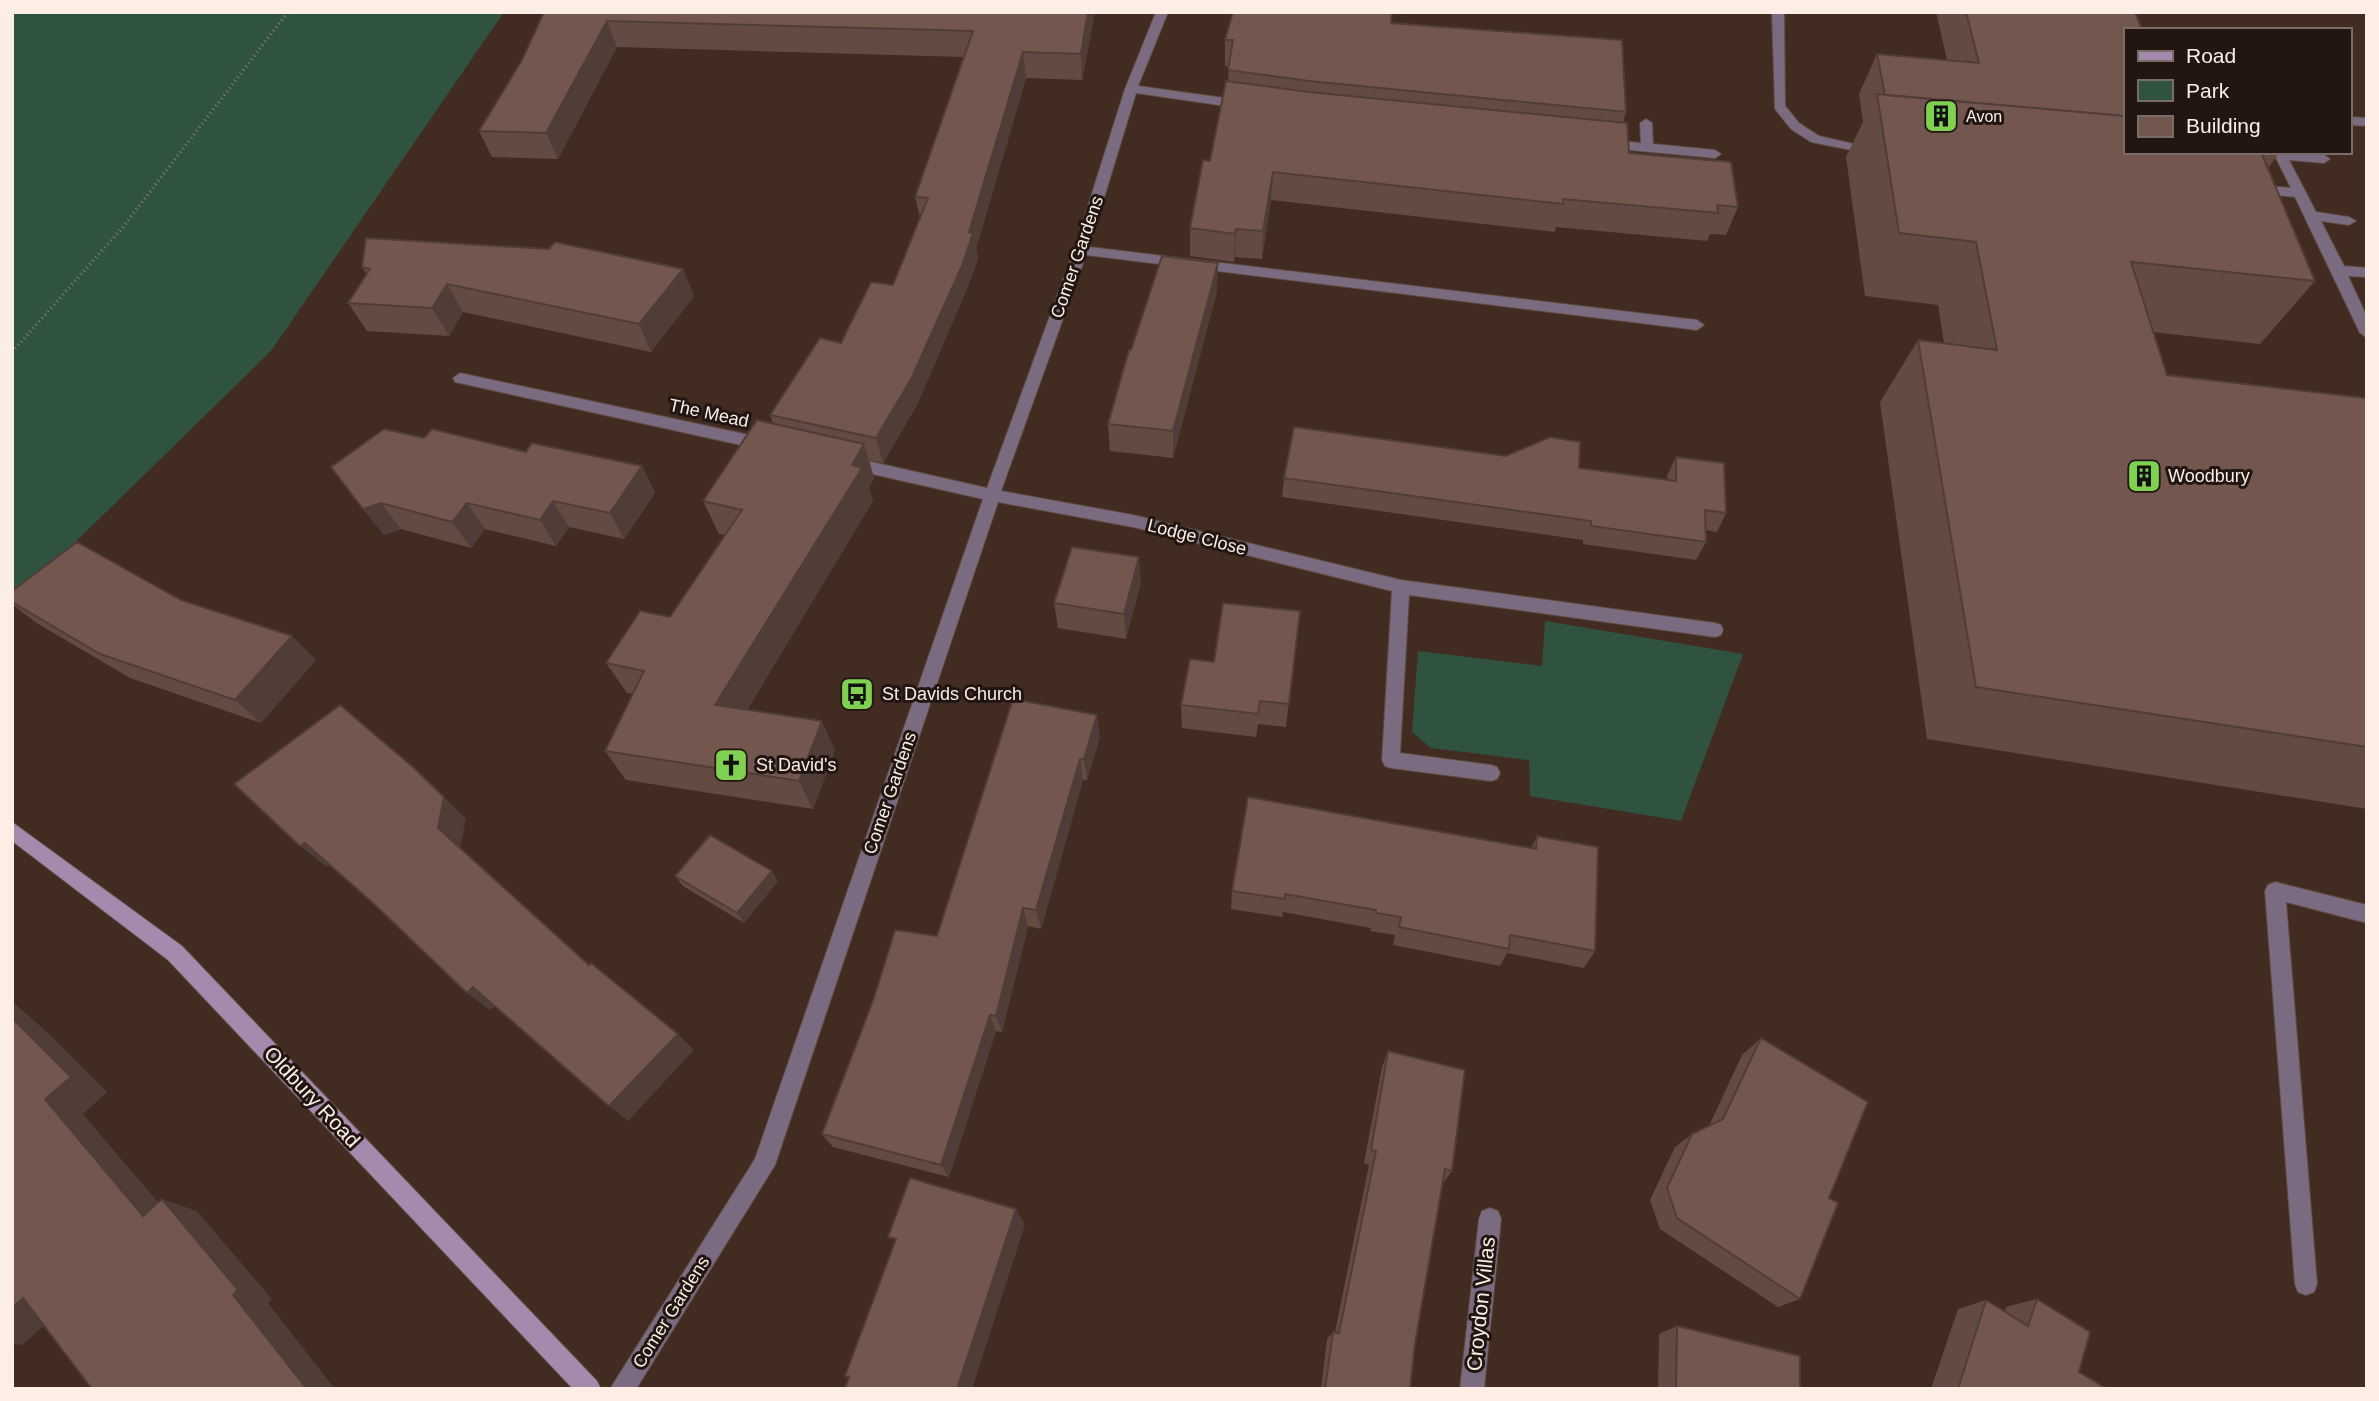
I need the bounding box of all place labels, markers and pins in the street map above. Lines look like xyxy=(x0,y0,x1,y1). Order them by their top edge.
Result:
building icon: Avon xyxy=(1922,97,1960,135)
place label: Avon xyxy=(1966,108,2002,125)
building icon: Woodbury xyxy=(2125,457,2163,495)
place label: Woodbury xyxy=(2168,466,2250,486)
bus stop icon: St Davids Church xyxy=(838,675,876,713)
place label: St Davids Church xyxy=(882,684,1022,704)
church icon: St David's xyxy=(712,746,750,784)
place label: St David's xyxy=(756,755,836,775)

